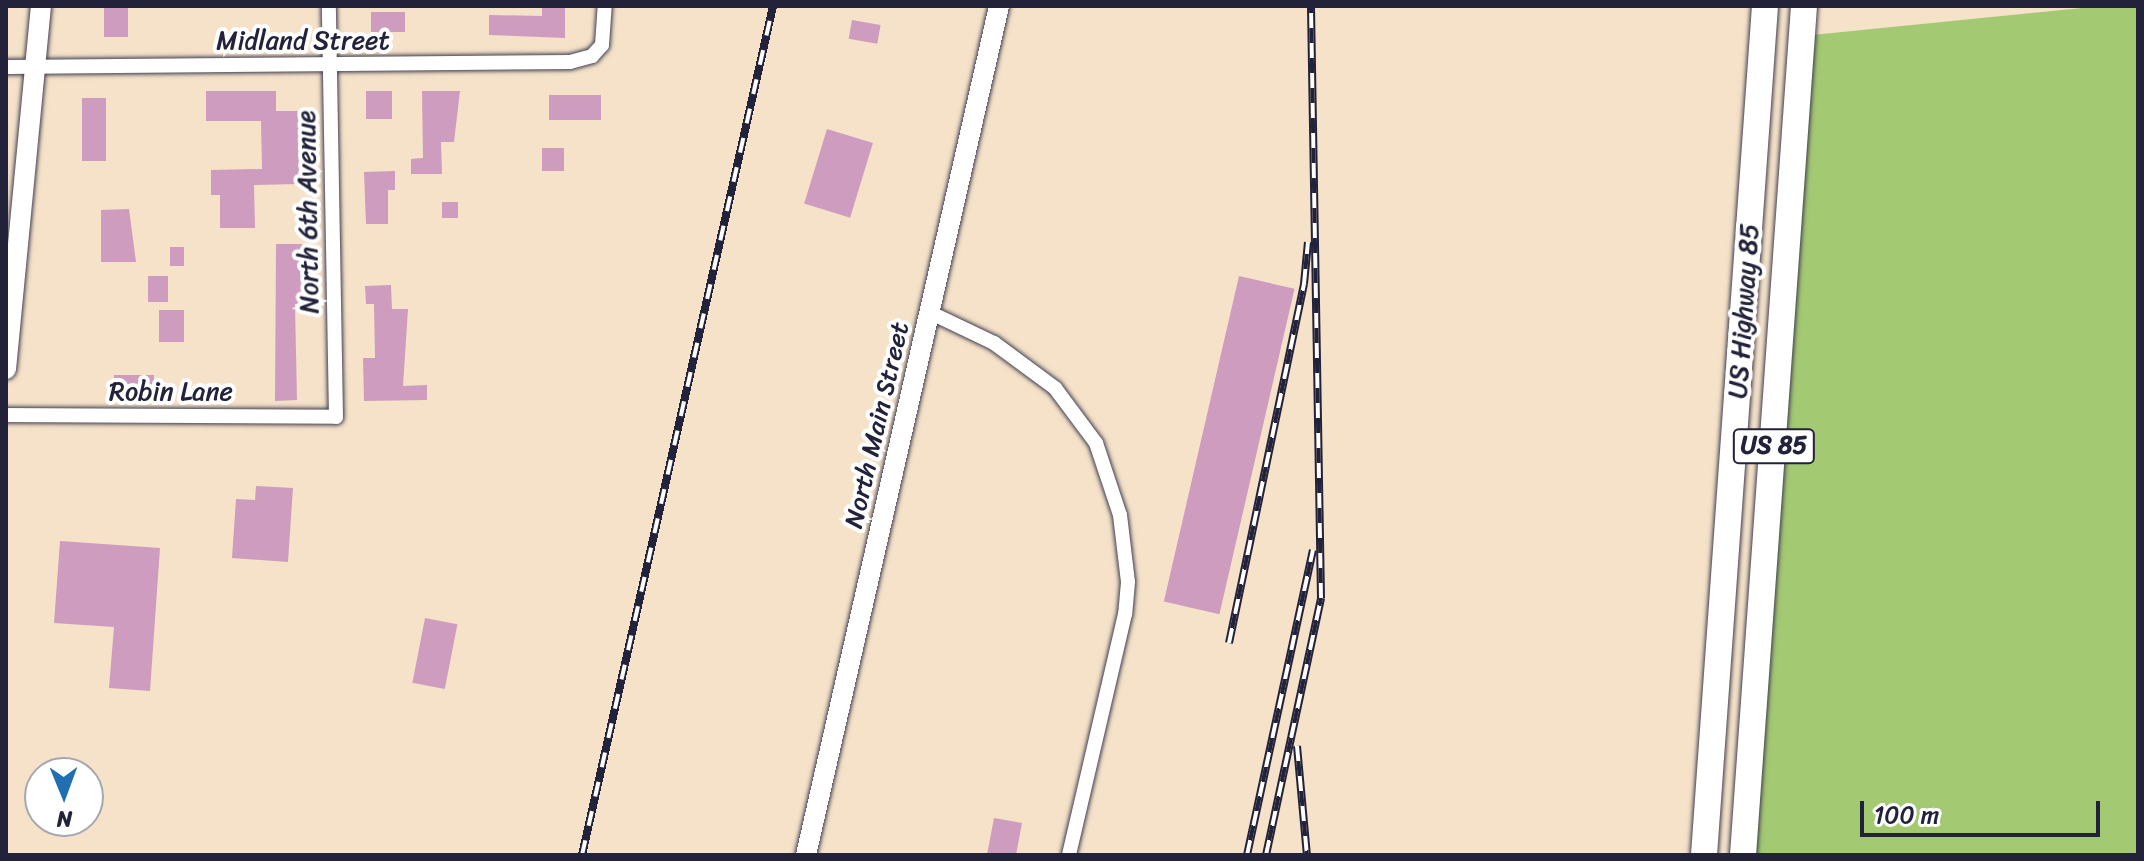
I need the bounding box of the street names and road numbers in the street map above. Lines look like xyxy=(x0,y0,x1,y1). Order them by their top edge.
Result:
street label: Midland Street xyxy=(217,25,389,57)
street label: North 6th Avenue xyxy=(291,110,325,314)
street label: US Highway 85 xyxy=(1722,222,1766,400)
street label: North Main Street xyxy=(838,318,916,532)
street label: Robin Lane xyxy=(109,376,233,408)
road number: US 85 xyxy=(1732,426,1816,466)

